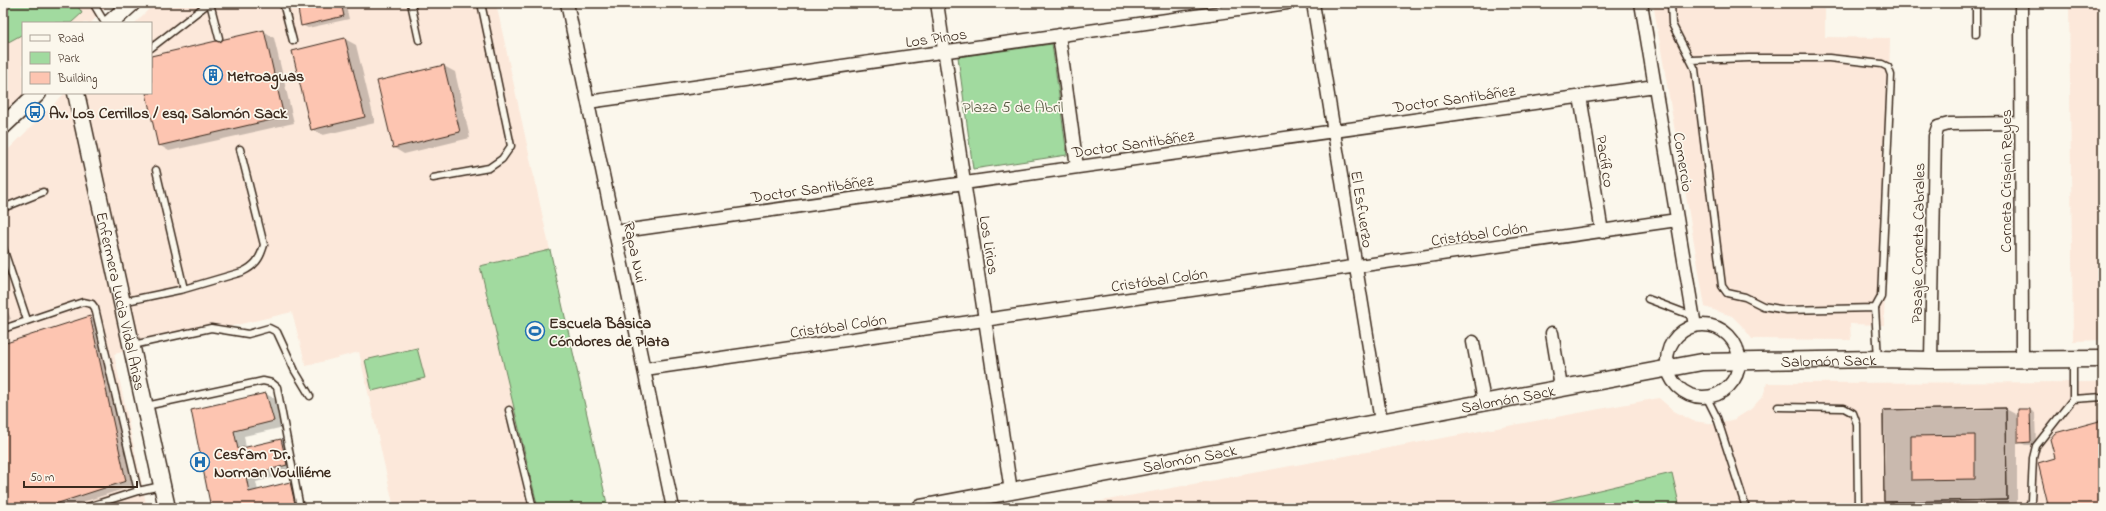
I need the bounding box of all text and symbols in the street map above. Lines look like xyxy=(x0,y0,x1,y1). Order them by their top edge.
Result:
legend xyxy=(22,22,152,94)
street label: Los Pinos xyxy=(904,23,969,55)
text: Road xyxy=(58,30,84,48)
text: Park xyxy=(58,50,80,68)
building icon: Metroaguas xyxy=(202,64,224,86)
place label: Metroaguas xyxy=(227,65,304,90)
text: Building xyxy=(57,70,97,89)
street label: Doctor Santibáñez xyxy=(1391,79,1517,121)
park label: Plaza 5 de Abril xyxy=(962,96,1064,120)
bus stop icon: Av. Los Cerrillos / esq. Salomón Sack xyxy=(24,101,46,123)
place label: Av. Los Cerrillos / esq. Salomón Sack xyxy=(49,102,288,126)
street label: Corneta Crispin Reyes xyxy=(1995,109,2019,253)
street label: Doctor Santibáñez xyxy=(1070,124,1196,166)
street label: Comercio xyxy=(1665,131,1699,194)
street label: Pacífico xyxy=(1588,133,1620,189)
street label: Pasaje Corneta Cabrales xyxy=(1906,162,1932,324)
street label: Doctor Santibáñez xyxy=(749,169,875,211)
street label: El Esfuerzo xyxy=(1343,169,1379,250)
street label: Enfermera Lucia Vidal Arias xyxy=(88,210,151,393)
street label: Los Lirios xyxy=(972,214,1005,277)
street label: Cristóbal Colón xyxy=(1429,216,1529,254)
street label: Rapa Nui xyxy=(616,220,652,285)
street label: Cristóbal Colón xyxy=(1109,262,1209,300)
street label: Cristóbal Colón xyxy=(788,308,888,346)
place label: Escuela Básica Cóndores de Plata xyxy=(549,312,670,354)
sports icon: Escuela Básica Cóndores de Plata xyxy=(524,320,546,342)
street label: Salomón Sack xyxy=(1780,349,1878,375)
street label: Salomón Sack xyxy=(1459,379,1558,421)
street label: Salomón Sack xyxy=(1140,439,1240,480)
place label: Cesfam Dr. Norman Voulliéme xyxy=(214,443,332,485)
hospital icon: Cesfam Dr. Norman Voulliéme xyxy=(189,451,211,473)
scale bar xyxy=(24,463,137,489)
text: 50 m xyxy=(30,469,54,487)

